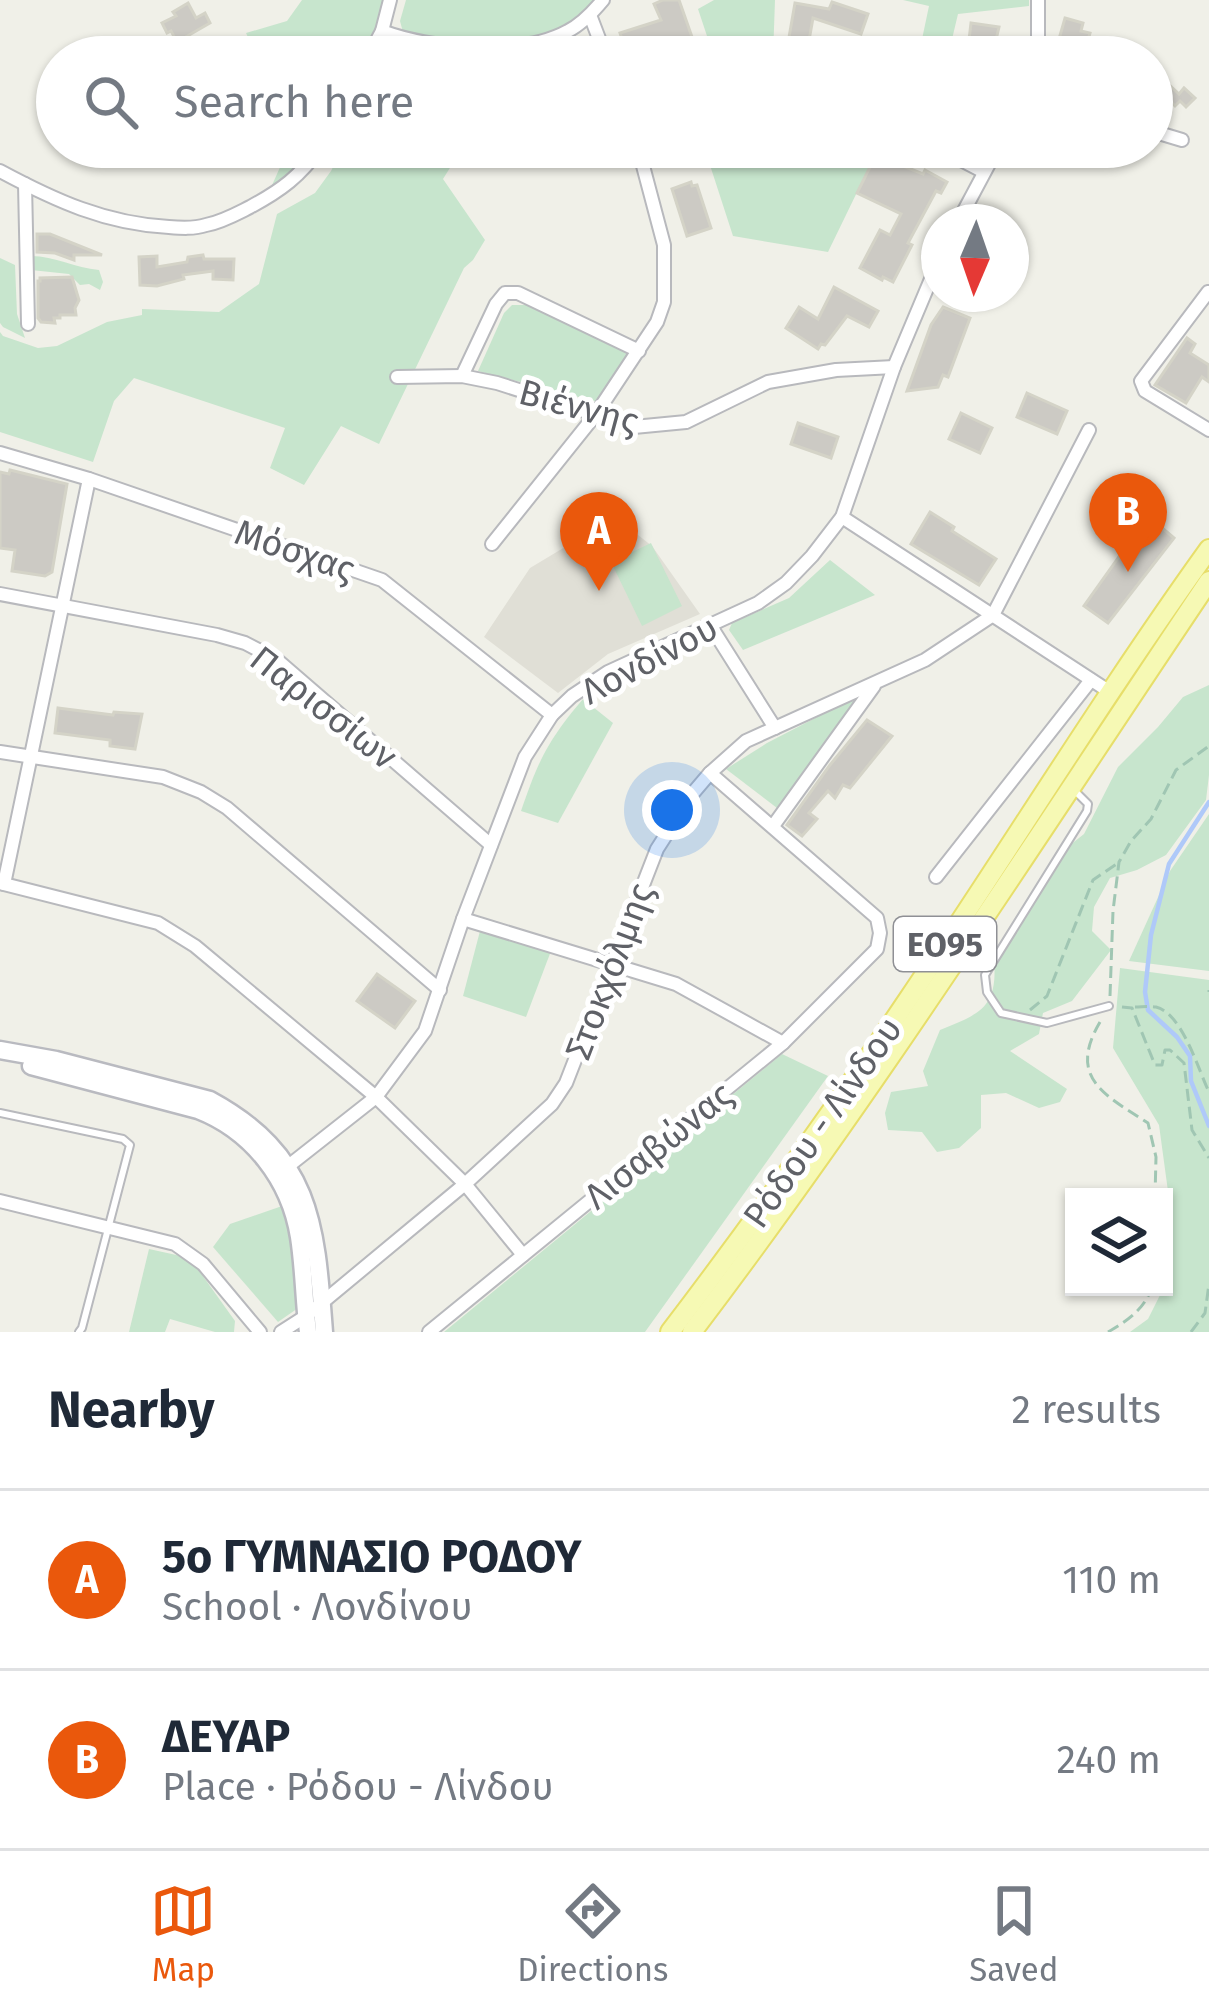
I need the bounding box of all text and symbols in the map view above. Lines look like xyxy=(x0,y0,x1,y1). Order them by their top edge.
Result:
search box xyxy=(36,36,1173,168)
icon: search xyxy=(78,69,144,135)
text: Search here xyxy=(174,75,414,129)
north arrow xyxy=(921,204,1029,312)
street label: Βιέννης xyxy=(514,370,643,444)
pin: B xyxy=(1089,473,1167,572)
pin: A xyxy=(560,492,638,591)
street label: Μόσχας xyxy=(229,510,361,592)
street label: Λονδίνου xyxy=(574,606,725,714)
street label: Παρισσίων xyxy=(241,637,406,779)
your location xyxy=(642,780,702,840)
street label: Στοκχόλμης xyxy=(556,877,664,1066)
road number: ΕΟ95 xyxy=(894,917,996,971)
street label: Ρόδου - Λίνδου xyxy=(734,1009,912,1236)
street label: Λισαβώνας xyxy=(576,1073,742,1219)
map controls xyxy=(1065,1188,1173,1296)
button: layers xyxy=(1065,1188,1173,1296)
text: Nearby xyxy=(48,1379,214,1441)
text: 2 results xyxy=(1012,1387,1161,1433)
text: 5ο ΓΥΜΝΑΣΙΟ ΡΟΔΟΥ xyxy=(162,1530,581,1584)
text: A xyxy=(75,1557,99,1603)
text: 110 m xyxy=(1062,1557,1161,1603)
text: School · Λονδίνου xyxy=(162,1584,472,1630)
text: ΔΕΥΑΡ xyxy=(162,1710,290,1764)
text: B xyxy=(75,1737,99,1783)
text: 240 m xyxy=(1056,1737,1161,1783)
text: Place · Ρόδου - Λίνδου xyxy=(162,1764,554,1810)
tab: Map xyxy=(150,1878,216,1990)
tab: Directions xyxy=(517,1878,669,1990)
tab: Saved xyxy=(969,1878,1059,1990)

